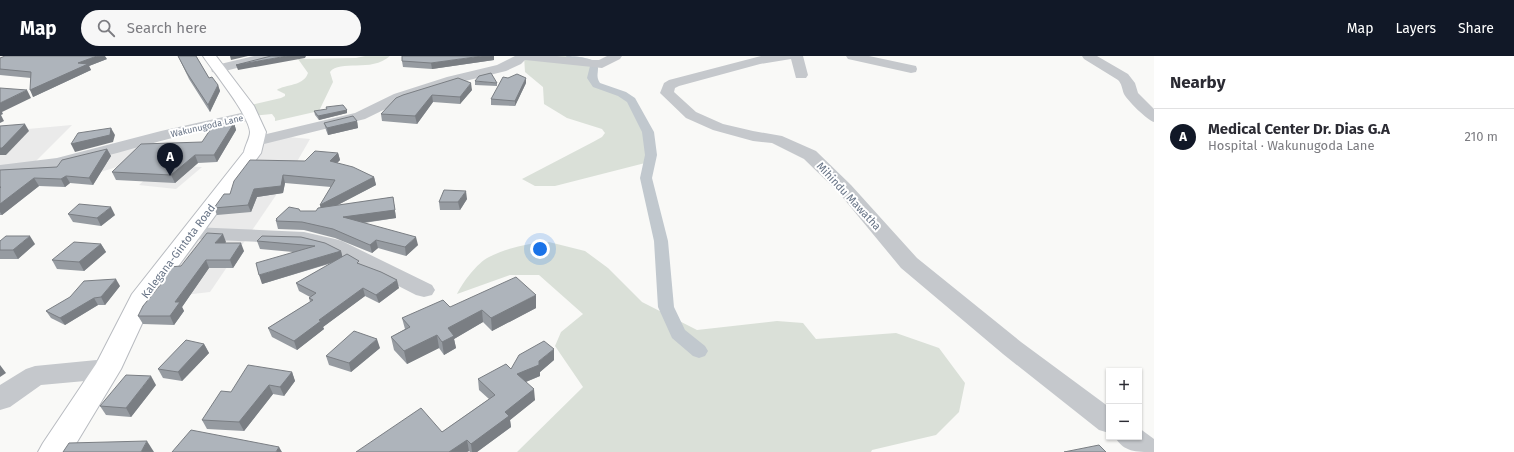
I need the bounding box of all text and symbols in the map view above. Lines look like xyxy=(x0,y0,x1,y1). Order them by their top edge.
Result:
search box xyxy=(81,10,361,46)
text: Map xyxy=(20,17,57,40)
icon: search xyxy=(95,17,117,39)
text: Search here xyxy=(127,19,207,37)
text: Map xyxy=(1347,20,1373,37)
text: Layers xyxy=(1395,20,1436,37)
text: Share xyxy=(1458,20,1494,37)
text: Nearby xyxy=(1170,72,1225,93)
street label: Wakunugoda Lane xyxy=(170,113,244,139)
text: Medical Center Dr. Dias G.A xyxy=(1208,120,1390,138)
text: A xyxy=(1179,129,1187,144)
text: 210 m xyxy=(1464,129,1498,144)
text: Hospital · Wakunugoda Lane xyxy=(1208,138,1375,153)
pin: A xyxy=(157,143,183,176)
street label: Mihindu Mawatha xyxy=(814,160,883,233)
street label: Kalegana-Gintota Road xyxy=(139,202,218,301)
your location xyxy=(530,239,550,259)
map controls xyxy=(1106,368,1142,440)
button: + xyxy=(1106,368,1142,404)
button: − xyxy=(1106,404,1142,440)

